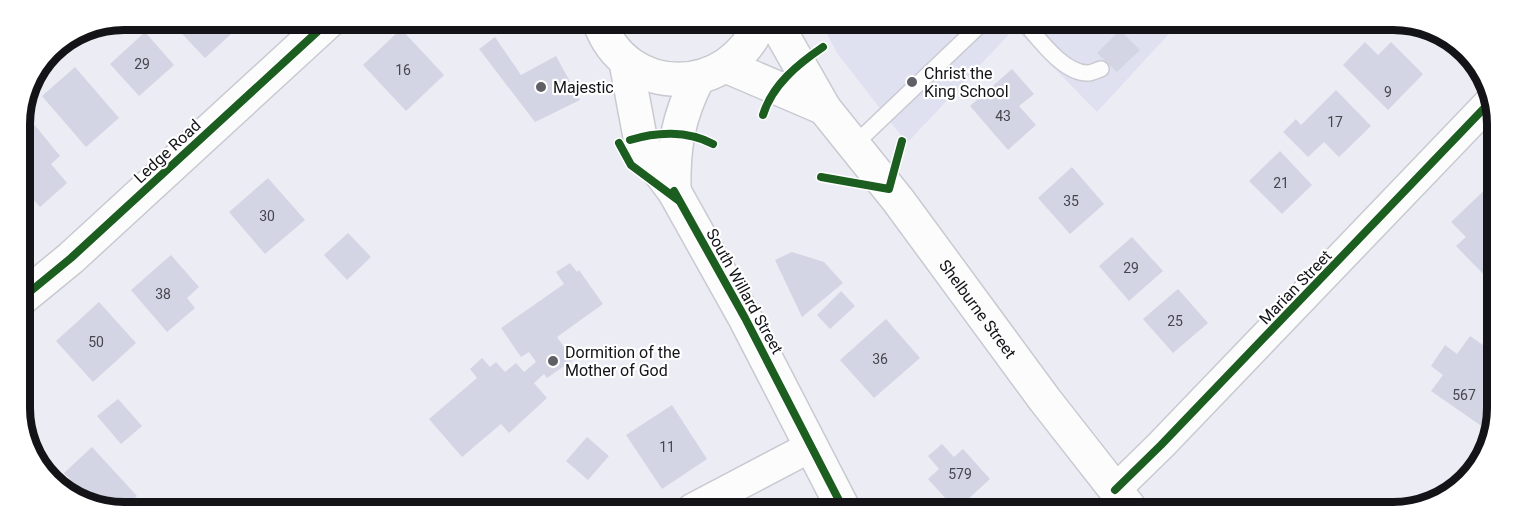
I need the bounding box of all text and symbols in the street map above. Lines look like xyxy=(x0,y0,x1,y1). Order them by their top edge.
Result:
house number: 29 xyxy=(134,56,150,72)
house number: 16 xyxy=(395,62,411,78)
place label: Christ the King School xyxy=(924,64,1009,101)
marker: Christ the King School xyxy=(905,75,919,89)
place label: Majestic xyxy=(553,78,614,97)
marker: Majestic xyxy=(534,80,548,94)
house number: 9 xyxy=(1384,84,1392,100)
house number: 43 xyxy=(995,108,1011,124)
house number: 17 xyxy=(1327,114,1343,130)
street label: Ledge Road xyxy=(130,116,205,187)
house number: 21 xyxy=(1273,175,1289,191)
house number: 35 xyxy=(1063,193,1079,209)
house number: 30 xyxy=(259,208,275,224)
street label: South Willard Street xyxy=(702,225,787,357)
street label: Marian Street xyxy=(1255,246,1335,328)
street label: Shelburne Street xyxy=(935,256,1020,362)
house number: 29 xyxy=(1123,260,1139,276)
house number: 38 xyxy=(155,286,171,302)
house number: 25 xyxy=(1167,313,1183,329)
house number: 50 xyxy=(88,334,104,350)
place label: Dormition of the Mother of God xyxy=(565,343,680,380)
house number: 36 xyxy=(872,351,888,367)
marker: Dormition of the Mother of God xyxy=(546,354,560,368)
house number: 567 xyxy=(1452,387,1476,403)
house number: 11 xyxy=(659,439,675,455)
house number: 579 xyxy=(948,466,972,482)

